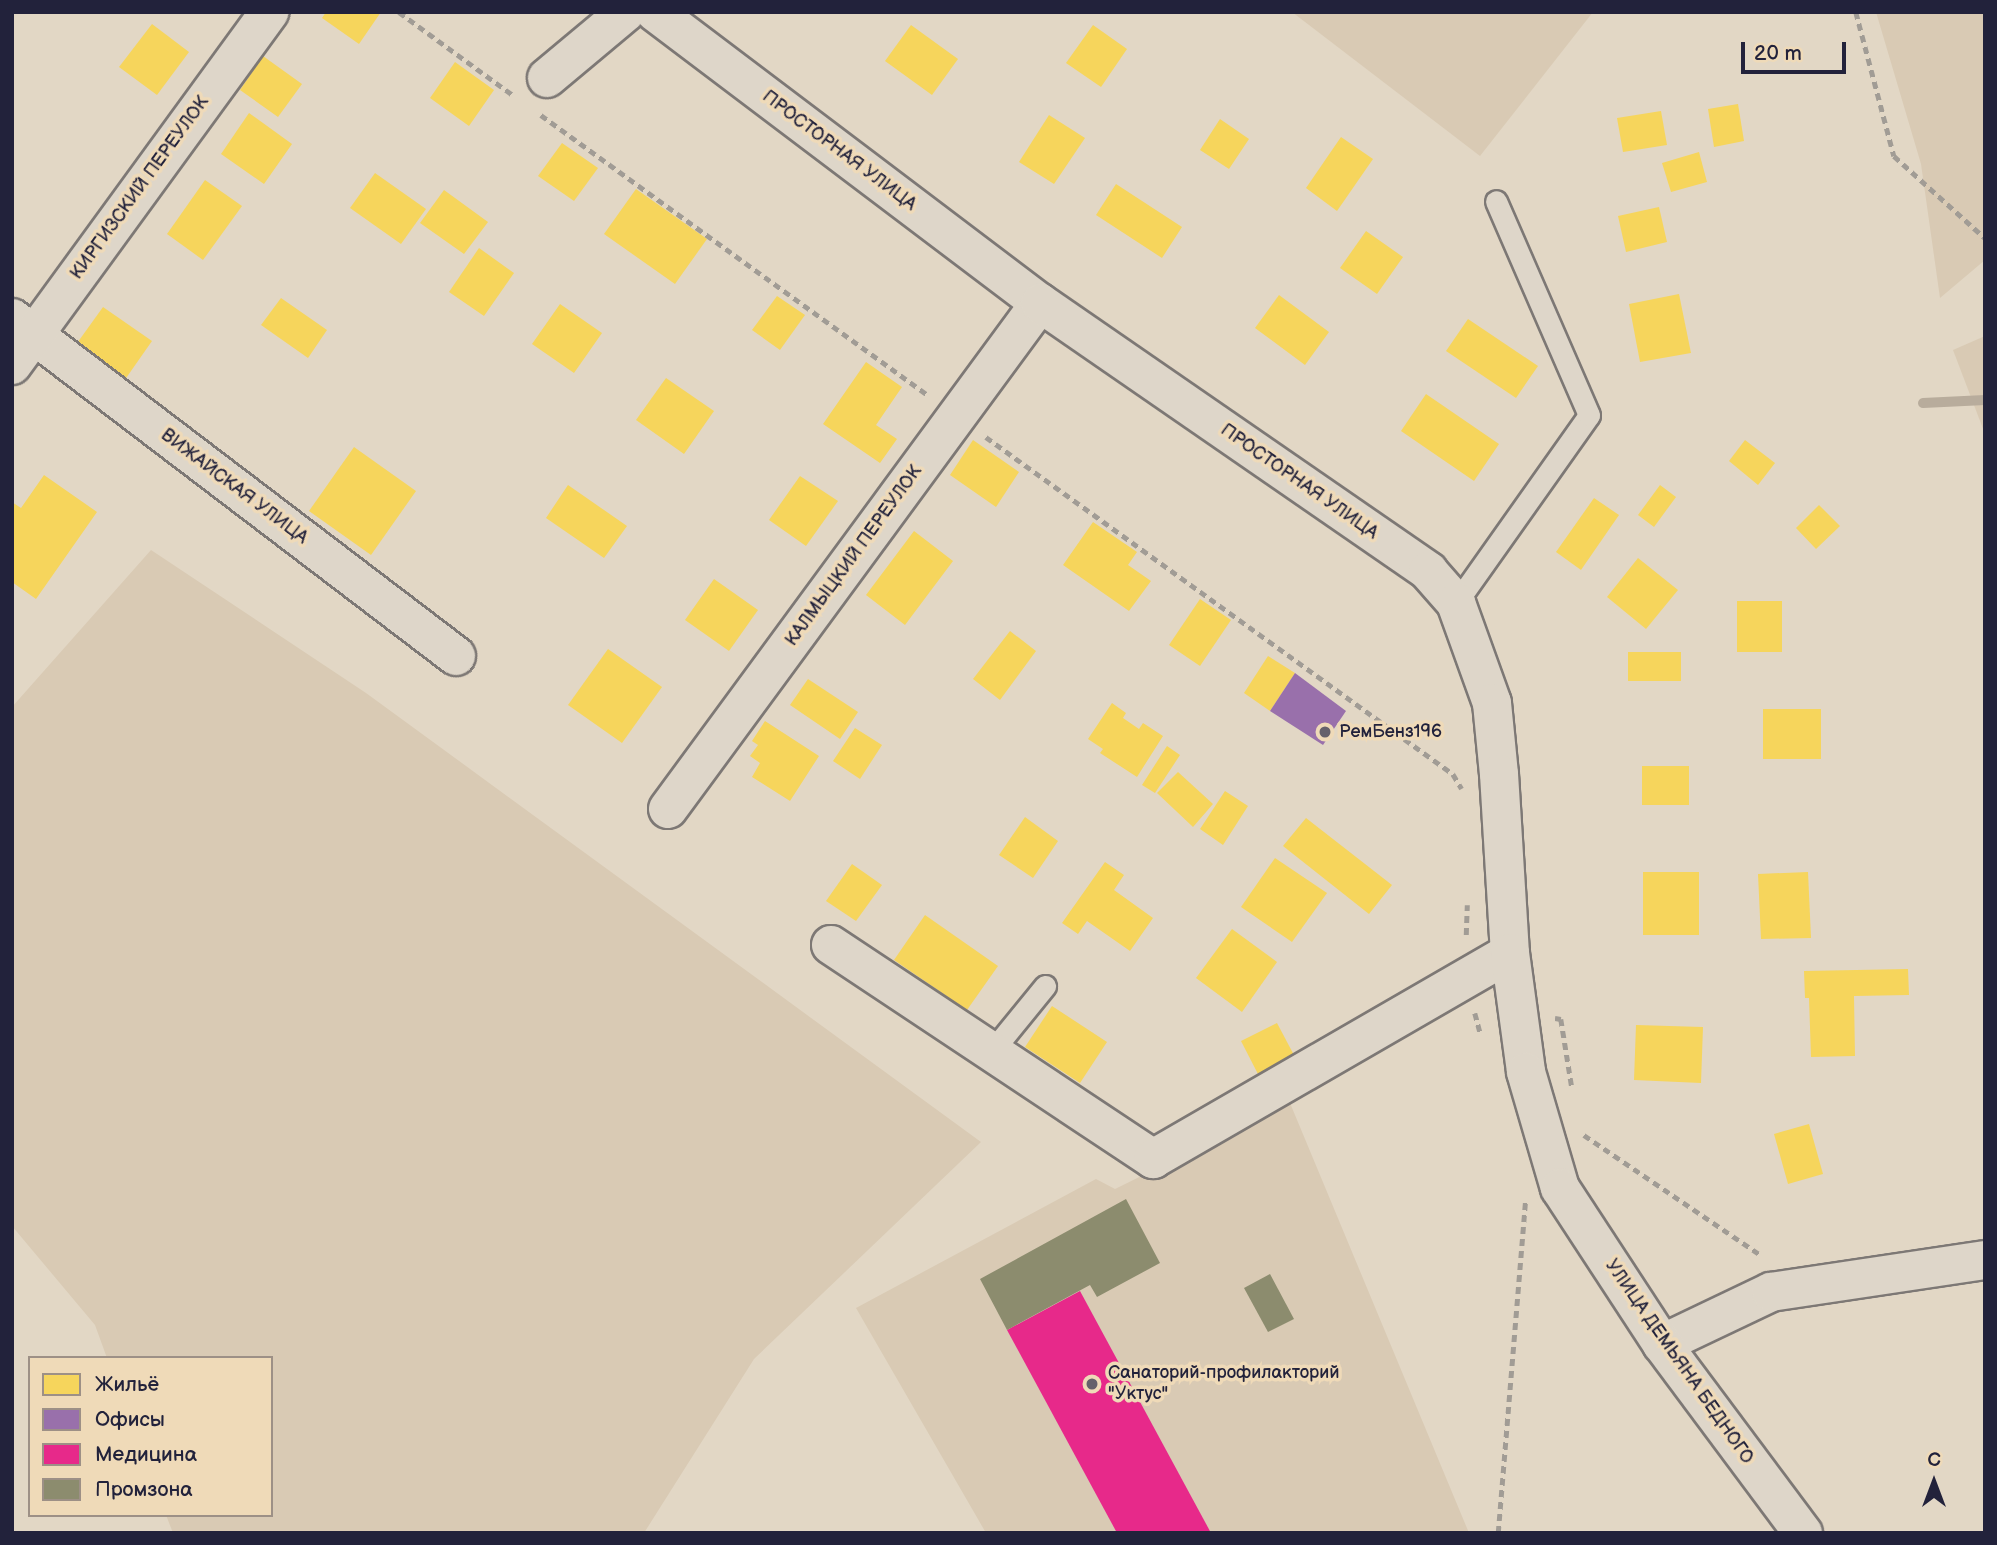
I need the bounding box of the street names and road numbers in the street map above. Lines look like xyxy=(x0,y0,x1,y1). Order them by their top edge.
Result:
street label: ПРОСТОРНАЯ УЛИЦА xyxy=(758,86,920,216)
street label: КИРГИЗСКИЙ ПЕРЕУЛОК xyxy=(66,92,214,284)
street label: ПРОСТОРНАЯ УЛИЦА xyxy=(1216,420,1382,544)
street label: ВИЖАЙСКАЯ УЛИЦА xyxy=(156,425,312,549)
street label: КАЛМЫЦКИЙ ПЕРЕУЛОК xyxy=(781,461,927,651)
street label: УЛИЦА ДЕМЬЯНА БЕДНОГО xyxy=(1600,1256,1758,1468)

